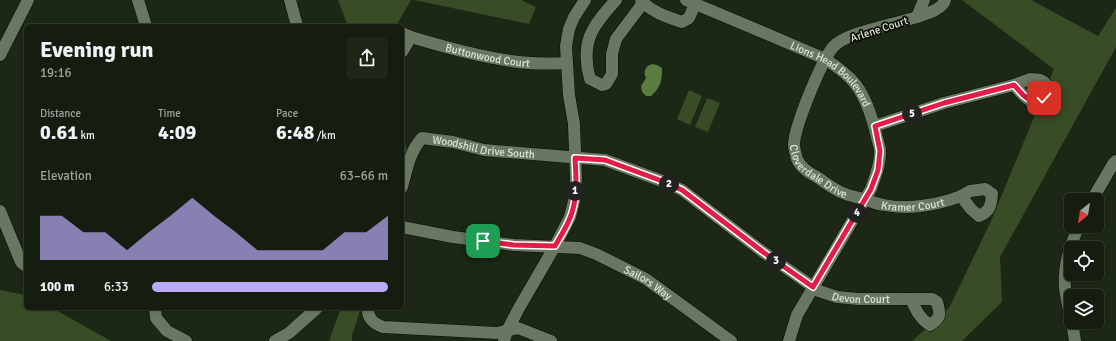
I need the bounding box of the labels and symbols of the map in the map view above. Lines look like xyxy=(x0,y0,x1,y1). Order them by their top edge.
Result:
street label: Arlene Court xyxy=(849,14,910,45)
street label: Lions Head Boulevard xyxy=(788,39,873,109)
street label: Buttonwood Court xyxy=(444,41,530,70)
pin xyxy=(1027,81,1061,115)
pin: 5 xyxy=(902,104,922,124)
street label: Woodshill Drive South xyxy=(432,133,535,161)
street label: Cloverdale Drive xyxy=(787,144,849,201)
pin: 2 xyxy=(659,174,679,194)
pin: 1 xyxy=(565,181,585,201)
north arrow xyxy=(1064,193,1104,233)
street label: Kramer Court xyxy=(880,196,946,214)
pin: 4 xyxy=(847,203,867,223)
pin xyxy=(466,224,500,258)
pin: 3 xyxy=(766,251,786,271)
street label: Sailors Way xyxy=(622,263,675,303)
street label: Devon Court xyxy=(830,290,890,306)

